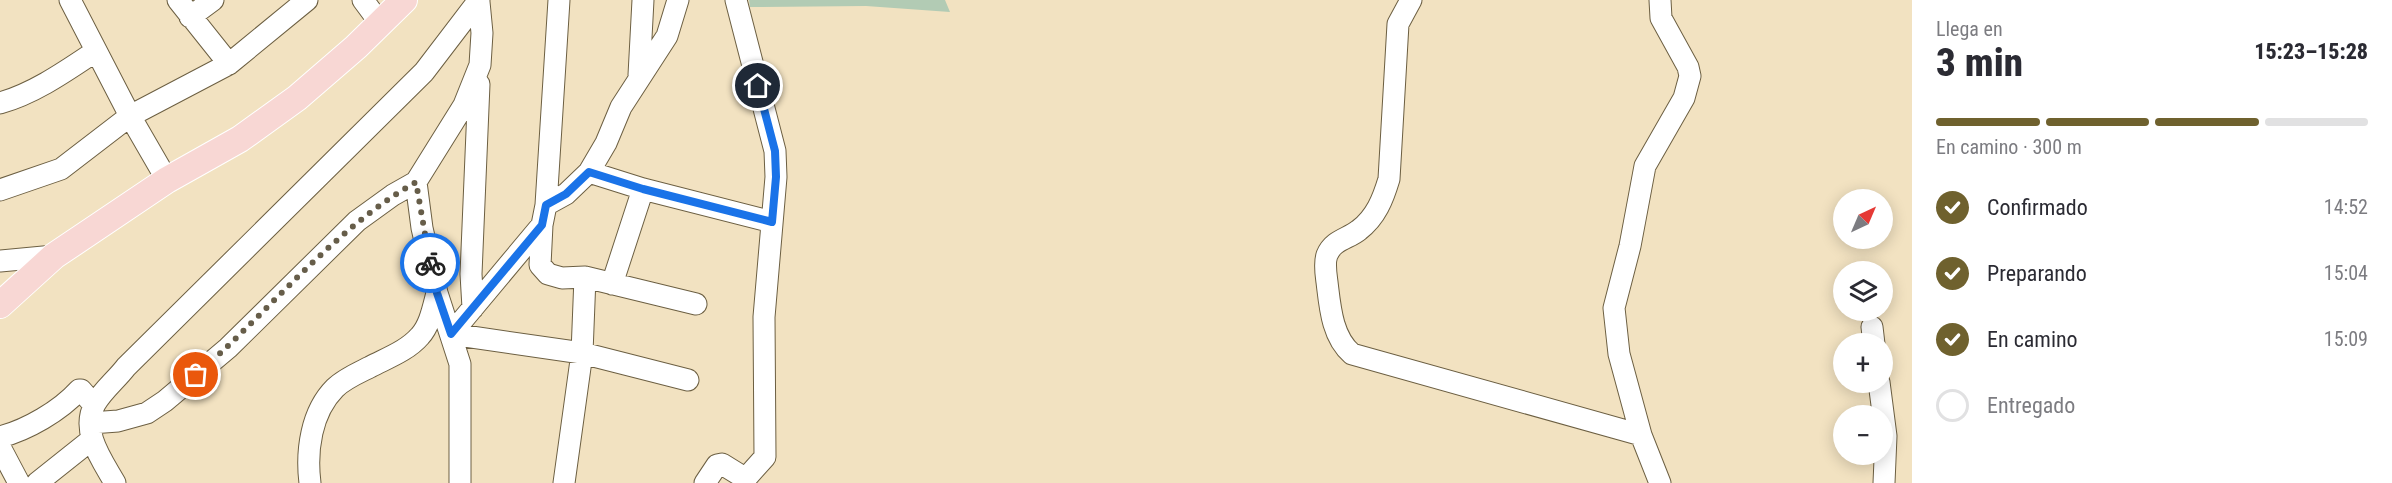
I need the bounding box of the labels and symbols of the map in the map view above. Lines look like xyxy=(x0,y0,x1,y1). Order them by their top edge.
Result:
pin xyxy=(732,60,783,111)
north arrow xyxy=(1833,189,1893,249)
courier xyxy=(400,233,460,293)
pin xyxy=(170,349,221,400)

